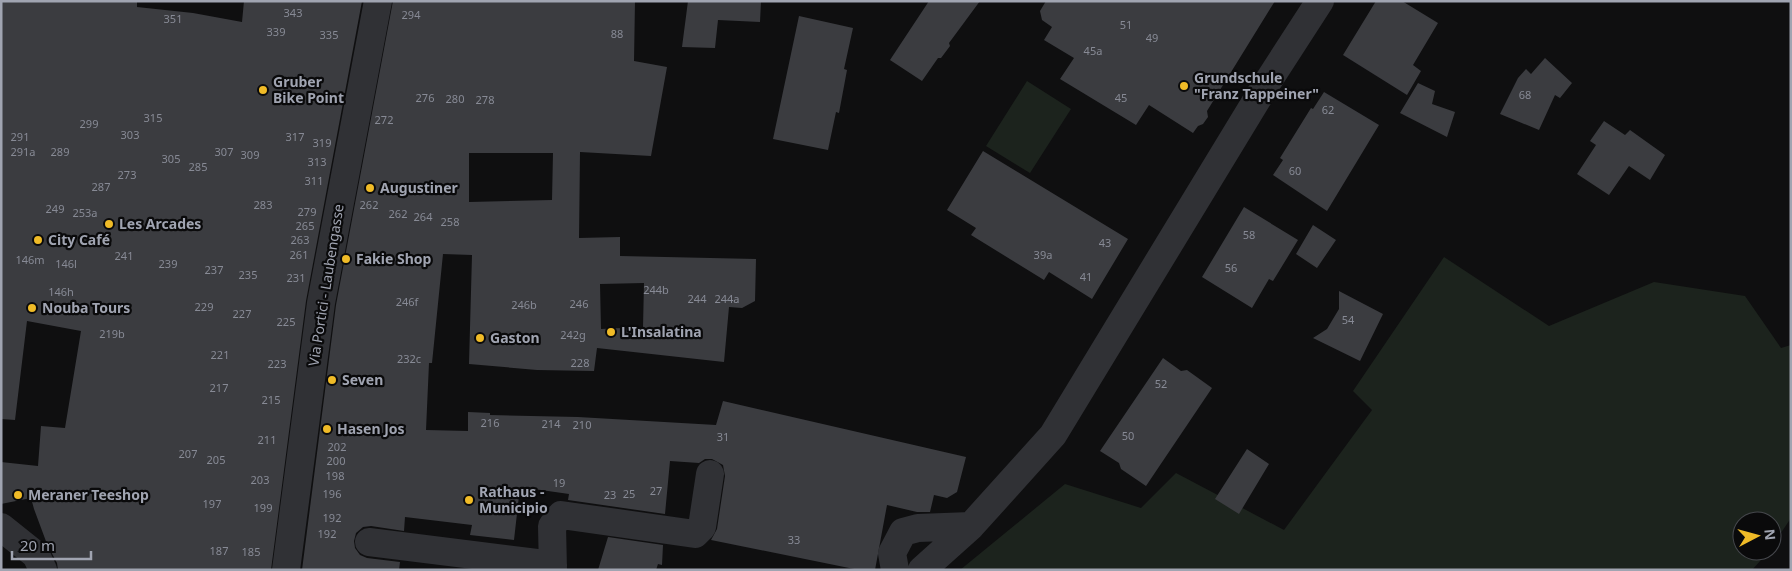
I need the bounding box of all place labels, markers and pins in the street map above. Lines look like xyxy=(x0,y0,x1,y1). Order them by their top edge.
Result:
place label: Grundschule "Franz Tappeiner" xyxy=(1194,68,1319,103)
place label: Gruber Bike Point xyxy=(273,72,344,107)
marker: Grundschule "Franz Tappeiner" xyxy=(1178,80,1190,92)
marker: Gruber Bike Point xyxy=(257,84,269,96)
place label: Augustiner xyxy=(380,178,458,197)
marker: Augustiner xyxy=(364,182,376,194)
place label: Les Arcades xyxy=(119,214,201,233)
marker: Les Arcades xyxy=(103,218,115,230)
place label: City Café xyxy=(48,230,110,249)
marker: City Café xyxy=(32,234,44,246)
place label: Fakie Shop xyxy=(356,249,431,268)
marker: Fakie Shop xyxy=(340,253,352,265)
place label: Nouba Tours xyxy=(42,298,130,317)
marker: Nouba Tours xyxy=(26,302,38,314)
place label: L'Insalatina xyxy=(621,322,702,341)
marker: L'Insalatina xyxy=(605,326,617,338)
place label: Gaston xyxy=(490,328,539,347)
marker: Gaston xyxy=(474,332,486,344)
place label: Seven xyxy=(342,370,383,389)
marker: Seven xyxy=(326,374,338,386)
place label: Hasen Jos xyxy=(337,419,405,438)
marker: Hasen Jos xyxy=(321,423,333,435)
place label: Rathaus - Municipio xyxy=(479,482,548,517)
place label: Meraner Teeshop xyxy=(28,485,149,504)
marker: Meraner Teeshop xyxy=(12,489,24,501)
marker: Rathaus - Municipio xyxy=(463,494,475,506)

